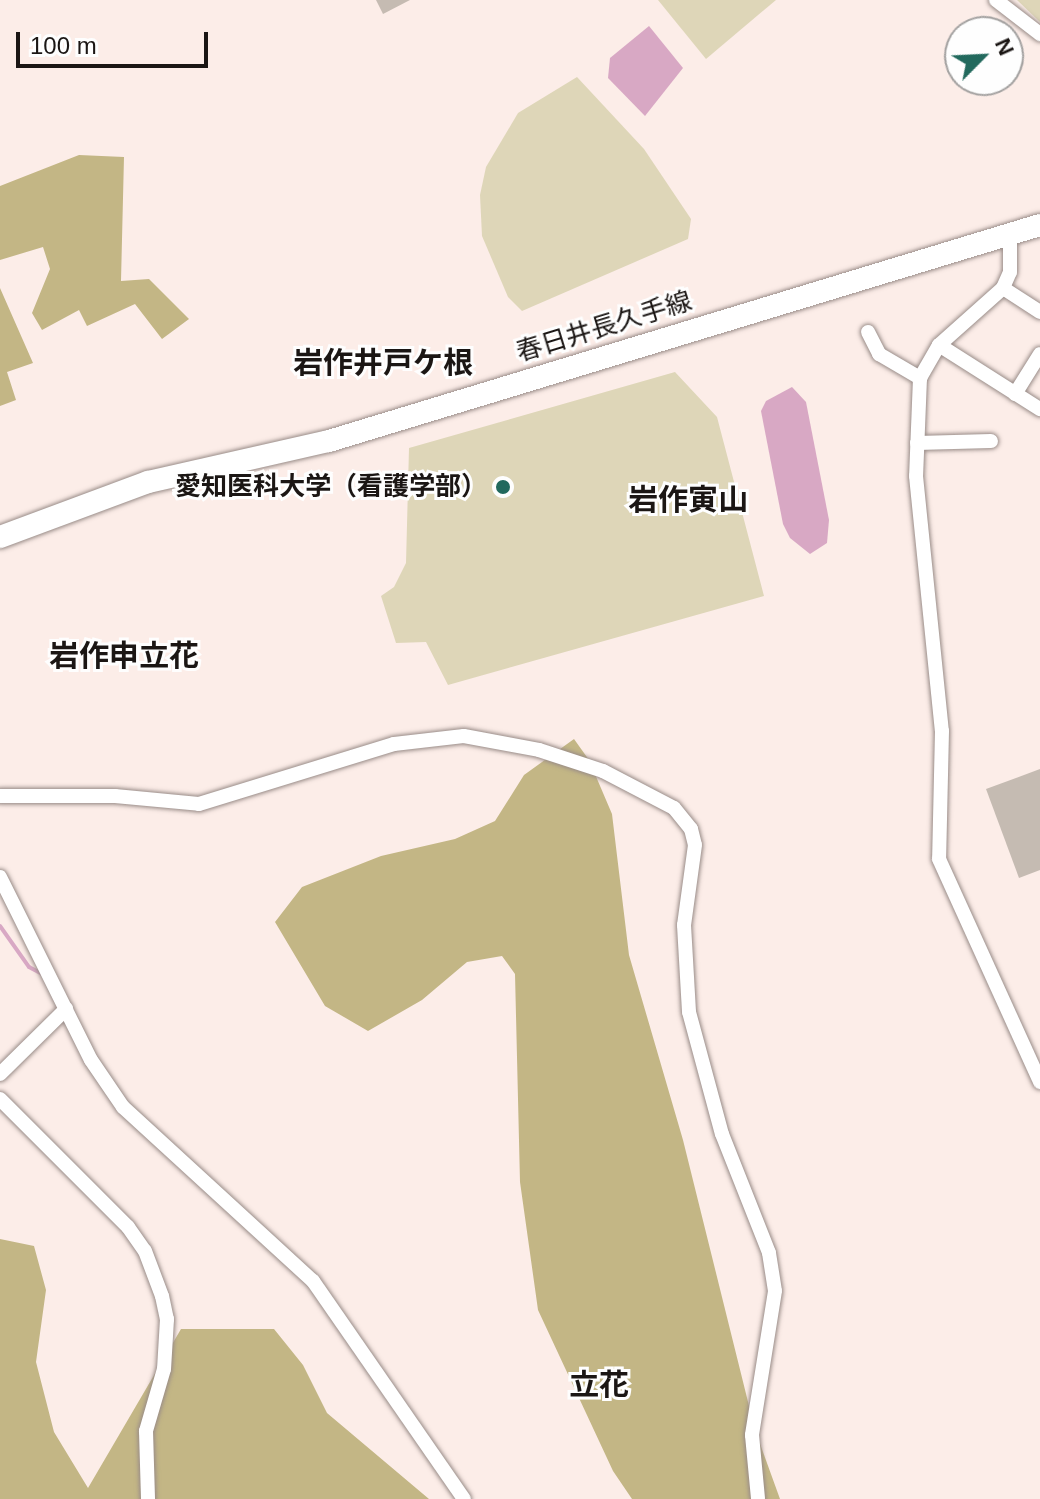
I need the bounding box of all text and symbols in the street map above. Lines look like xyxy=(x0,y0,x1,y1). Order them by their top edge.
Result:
scale bar xyxy=(20,16,212,66)
north arrow xyxy=(944,16,1024,96)
text: 100 m xyxy=(30,32,97,59)
text: N xyxy=(990,34,1019,59)
street label: 春日井長久手線 xyxy=(512,285,696,369)
district label: 岩作井戸ケ根 xyxy=(293,345,473,381)
place label: 愛知医科大学（看護学部） xyxy=(175,471,487,503)
marker: 愛知医科大学（看護学部） xyxy=(494,478,512,496)
district label: 岩作寅山 xyxy=(628,482,748,518)
district label: 岩作申立花 xyxy=(49,638,199,674)
district label: 立花 xyxy=(569,1367,629,1403)

